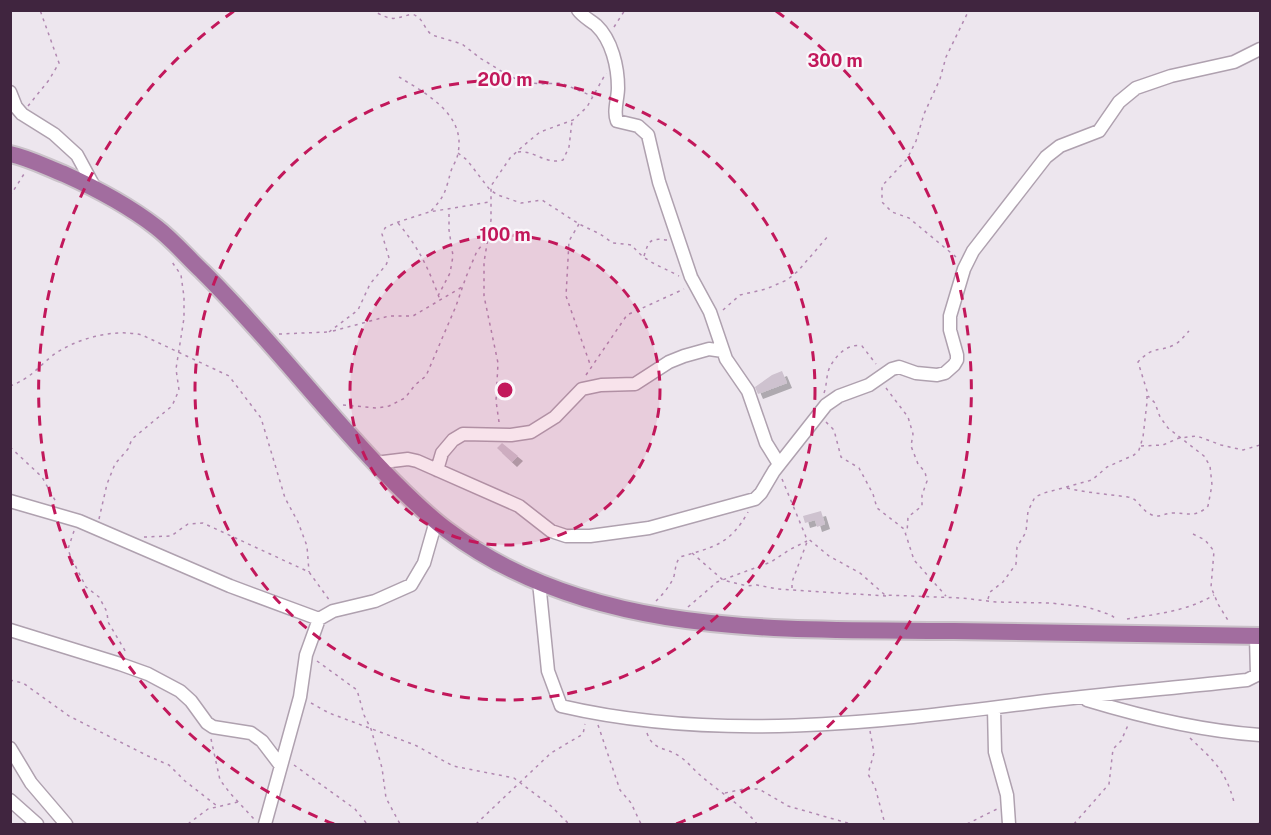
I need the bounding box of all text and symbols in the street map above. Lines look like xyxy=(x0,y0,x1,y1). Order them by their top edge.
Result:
text: 300 m xyxy=(807,50,863,71)
text: 200 m xyxy=(478,69,532,90)
text: 100 m xyxy=(479,224,531,245)
centre of rings xyxy=(495,380,515,400)

